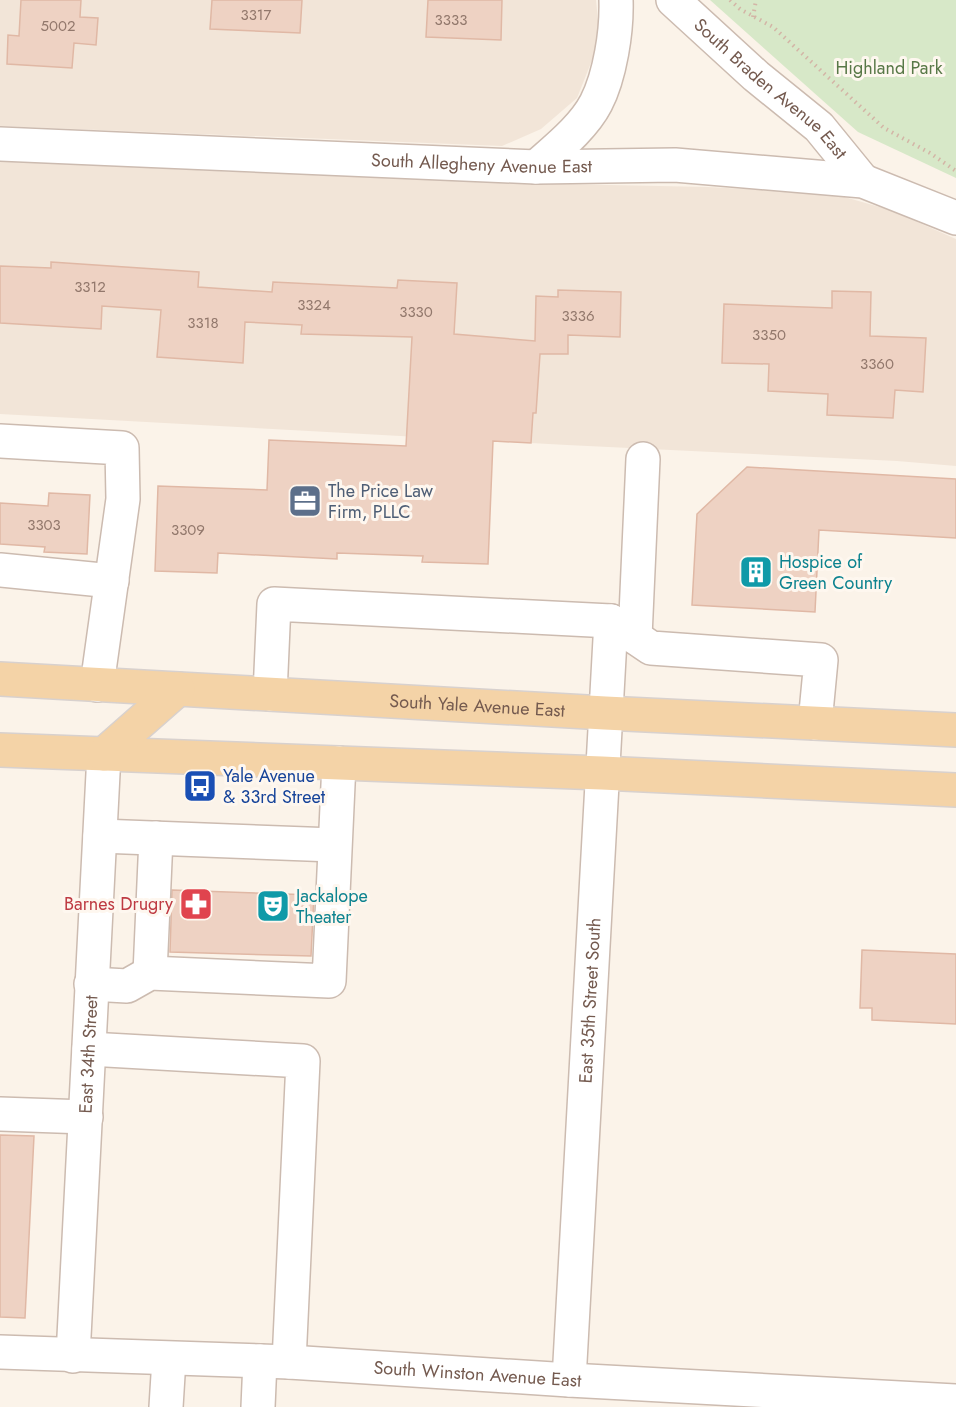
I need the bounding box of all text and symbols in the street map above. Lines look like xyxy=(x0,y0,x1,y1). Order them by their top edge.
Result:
house number: 3317 xyxy=(240,4,272,26)
house number: 3333 xyxy=(435,9,467,31)
street label: South Braden Avenue East xyxy=(688,12,854,165)
house number: 5002 xyxy=(41,15,76,37)
park label: Highland Park xyxy=(835,55,943,81)
street label: South Allegheny Avenue East xyxy=(371,147,593,180)
house number: 3312 xyxy=(74,276,106,298)
house number: 3324 xyxy=(297,294,331,316)
house number: 3330 xyxy=(399,301,433,323)
house number: 3336 xyxy=(561,305,595,327)
house number: 3318 xyxy=(187,312,219,334)
house number: 3350 xyxy=(752,324,786,346)
house number: 3360 xyxy=(860,353,894,375)
place label: The Price Law Firm, PLLC xyxy=(328,478,434,525)
office icon: The Price Law Firm, PLLC xyxy=(287,483,323,519)
house number: 3303 xyxy=(27,514,61,536)
house number: 3309 xyxy=(171,519,205,541)
place label: Hospice of Green Country xyxy=(779,549,892,596)
building icon: Hospice of Green Country xyxy=(738,554,774,590)
street label: South Yale Avenue East xyxy=(389,688,566,724)
place label: Yale Avenue & 33rd Street xyxy=(223,763,326,810)
bus stop icon: Yale Avenue & 33rd Street xyxy=(182,768,218,804)
place label: Jackalope Theater xyxy=(294,883,368,930)
pharmacy icon: Barnes Drugry xyxy=(178,886,214,922)
theatre icon: Jackalope Theater xyxy=(255,888,291,924)
place label: Barnes Drugry xyxy=(64,891,173,917)
street label: East 35th Street South xyxy=(572,917,608,1084)
street label: East 34th Street xyxy=(73,994,105,1114)
street label: South Winston Avenue East xyxy=(373,1354,583,1394)

